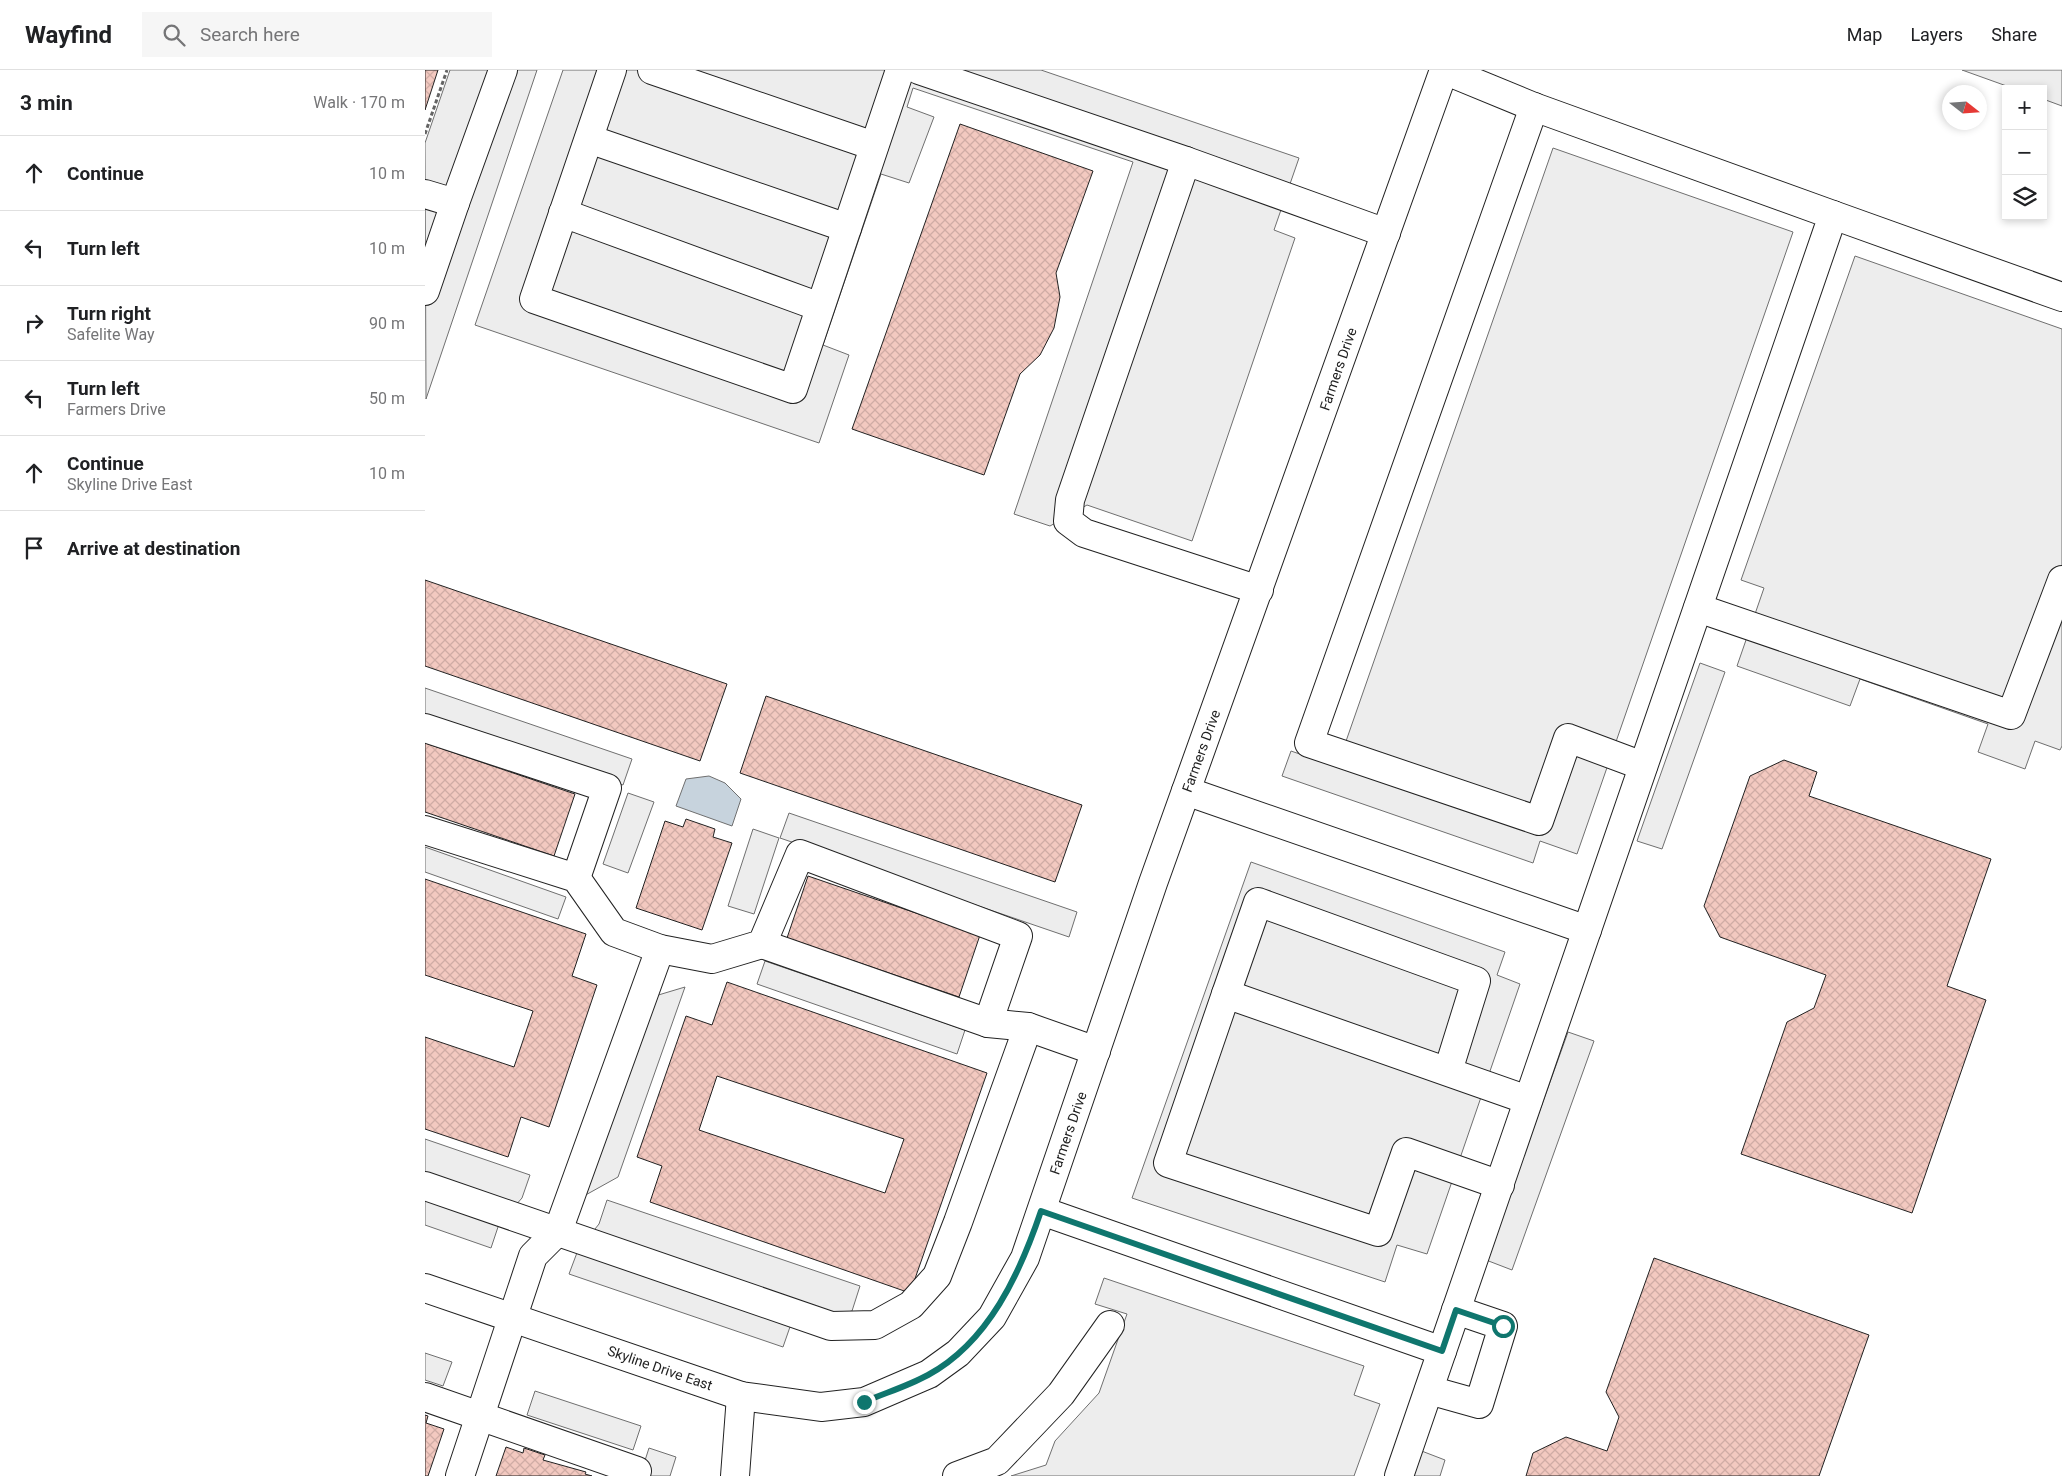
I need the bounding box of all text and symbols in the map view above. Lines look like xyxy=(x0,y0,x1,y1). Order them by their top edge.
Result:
search box xyxy=(142,12,492,57)
text: Wayfind xyxy=(25,21,112,49)
icon: search xyxy=(160,21,188,49)
text: Search here xyxy=(200,23,300,46)
text: Map xyxy=(1847,24,1882,45)
text: Layers xyxy=(1910,24,1963,45)
text: Share xyxy=(1991,24,2037,45)
north arrow xyxy=(1942,85,1987,130)
map controls xyxy=(2002,85,2047,220)
button: + xyxy=(2002,85,2047,130)
text: 3 min xyxy=(20,91,73,115)
text: Walk · 170 m xyxy=(313,93,405,112)
button: − xyxy=(2002,130,2047,175)
icon: ahead xyxy=(20,159,48,187)
text: Continue xyxy=(67,162,144,185)
text: 10 m xyxy=(369,164,405,183)
button: layers xyxy=(2002,175,2047,220)
icon: left xyxy=(20,234,48,262)
text: Turn left xyxy=(67,237,140,260)
text: 10 m xyxy=(369,239,405,258)
text: Turn right xyxy=(67,302,151,325)
icon: right xyxy=(20,309,48,337)
text: 90 m xyxy=(369,314,405,333)
text: Safelite Way xyxy=(67,325,155,344)
street label: Farmers Drive xyxy=(1316,326,1360,412)
text: Turn left xyxy=(67,377,140,400)
icon: left xyxy=(20,384,48,412)
text: 50 m xyxy=(369,389,405,408)
text: Farmers Drive xyxy=(67,400,166,419)
text: Continue xyxy=(67,452,144,475)
icon: ahead xyxy=(20,459,48,487)
text: 10 m xyxy=(369,464,405,483)
text: Skyline Drive East xyxy=(67,475,192,494)
icon: arrive xyxy=(20,534,48,562)
text: Arrive at destination xyxy=(67,537,240,560)
street label: Farmers Drive xyxy=(1179,708,1223,794)
street label: Farmers Drive xyxy=(1046,1090,1090,1176)
route start xyxy=(1492,1315,1515,1338)
street label: Skyline Drive East xyxy=(605,1343,715,1394)
route end xyxy=(853,1391,876,1414)

